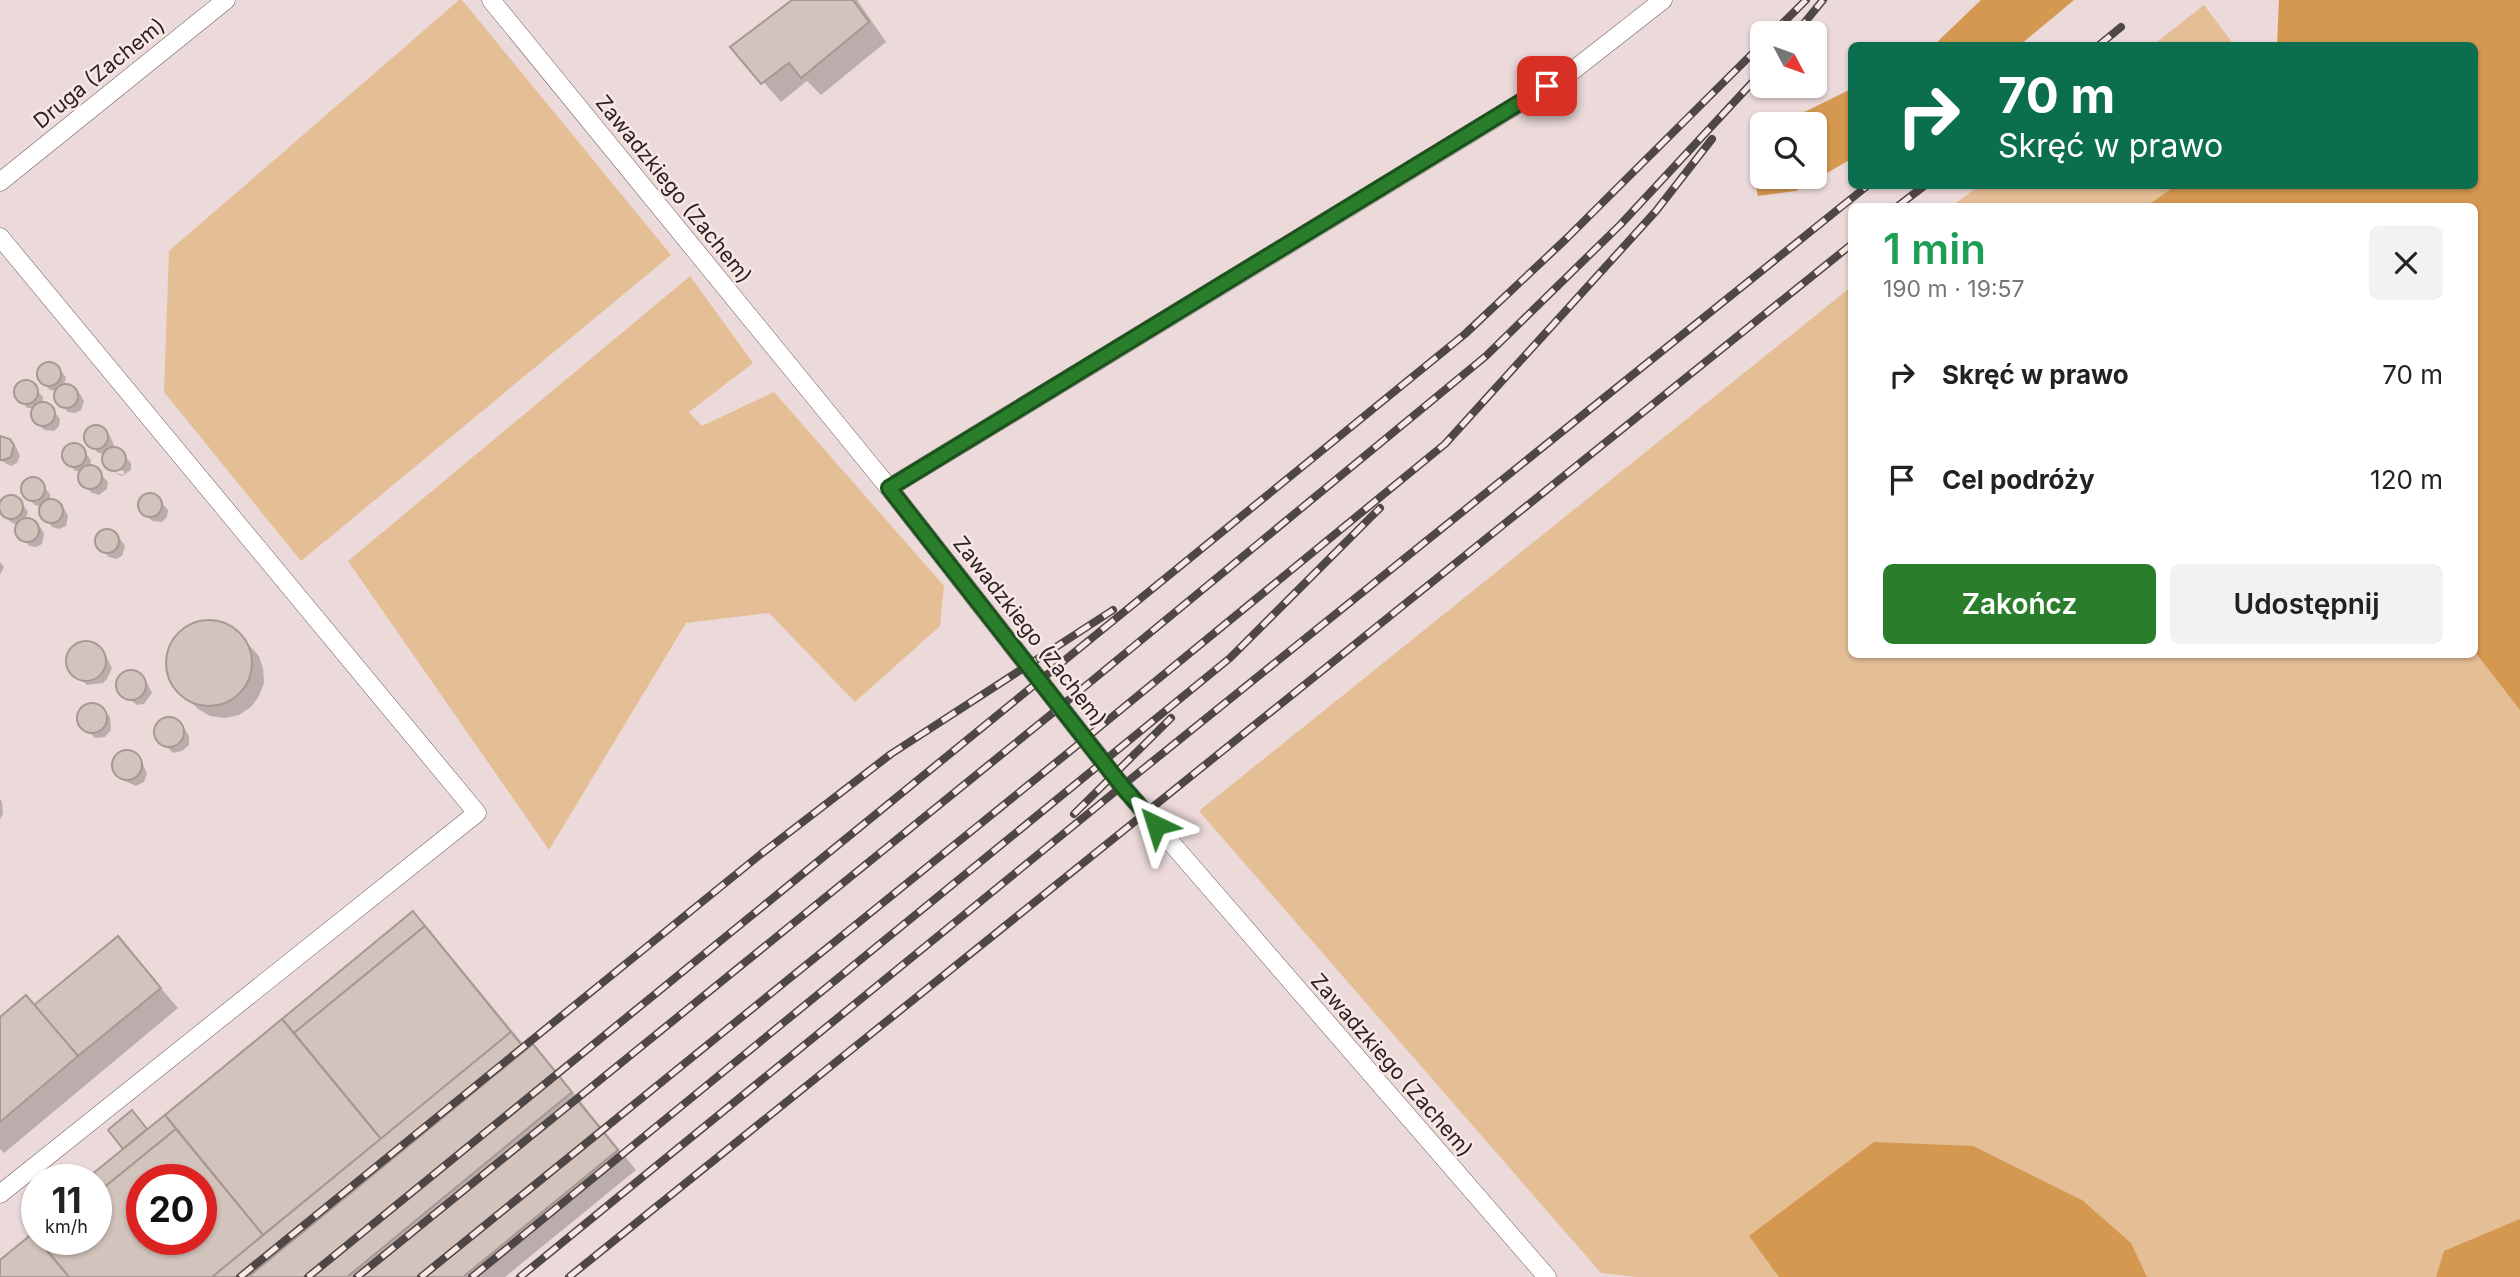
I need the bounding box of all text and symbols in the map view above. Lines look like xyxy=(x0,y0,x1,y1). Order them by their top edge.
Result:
street label: Druga (Zachem) xyxy=(28,12,170,134)
north arrow xyxy=(1750,21,1827,98)
map controls xyxy=(1750,21,1827,189)
pin xyxy=(1517,56,1577,116)
text: 70 m xyxy=(1998,66,2115,125)
icon: arrive xyxy=(1528,67,1566,105)
icon: right xyxy=(1883,70,1974,161)
street label: Zawadzkiego (Zachem) xyxy=(591,90,757,288)
button: search xyxy=(1750,112,1827,189)
text: Skręć w prawo xyxy=(1998,126,2223,165)
text: 1 min xyxy=(1883,223,1986,274)
button: close xyxy=(2369,226,2443,300)
text: 190 m · 19:57 xyxy=(1883,275,2025,303)
icon: right xyxy=(1883,356,1921,394)
text: Skręć w prawo xyxy=(1942,359,2129,390)
text: 70 m xyxy=(2382,359,2443,390)
icon: arrive xyxy=(1883,461,1921,499)
text: Cel podróży xyxy=(1942,464,2095,495)
text: 120 m xyxy=(2370,464,2443,495)
street label: Zawadzkiego (Zachem) xyxy=(948,531,1112,731)
button: Zakończ xyxy=(1883,564,2156,644)
button: Udostępnij xyxy=(2170,564,2443,644)
position arrow xyxy=(1119,788,1193,862)
street label: Zawadzkiego (Zachem) xyxy=(1306,968,1478,1162)
speed limit sign: 20 xyxy=(126,1164,217,1255)
text: 11 xyxy=(51,1179,82,1221)
text: km/h xyxy=(45,1216,88,1237)

